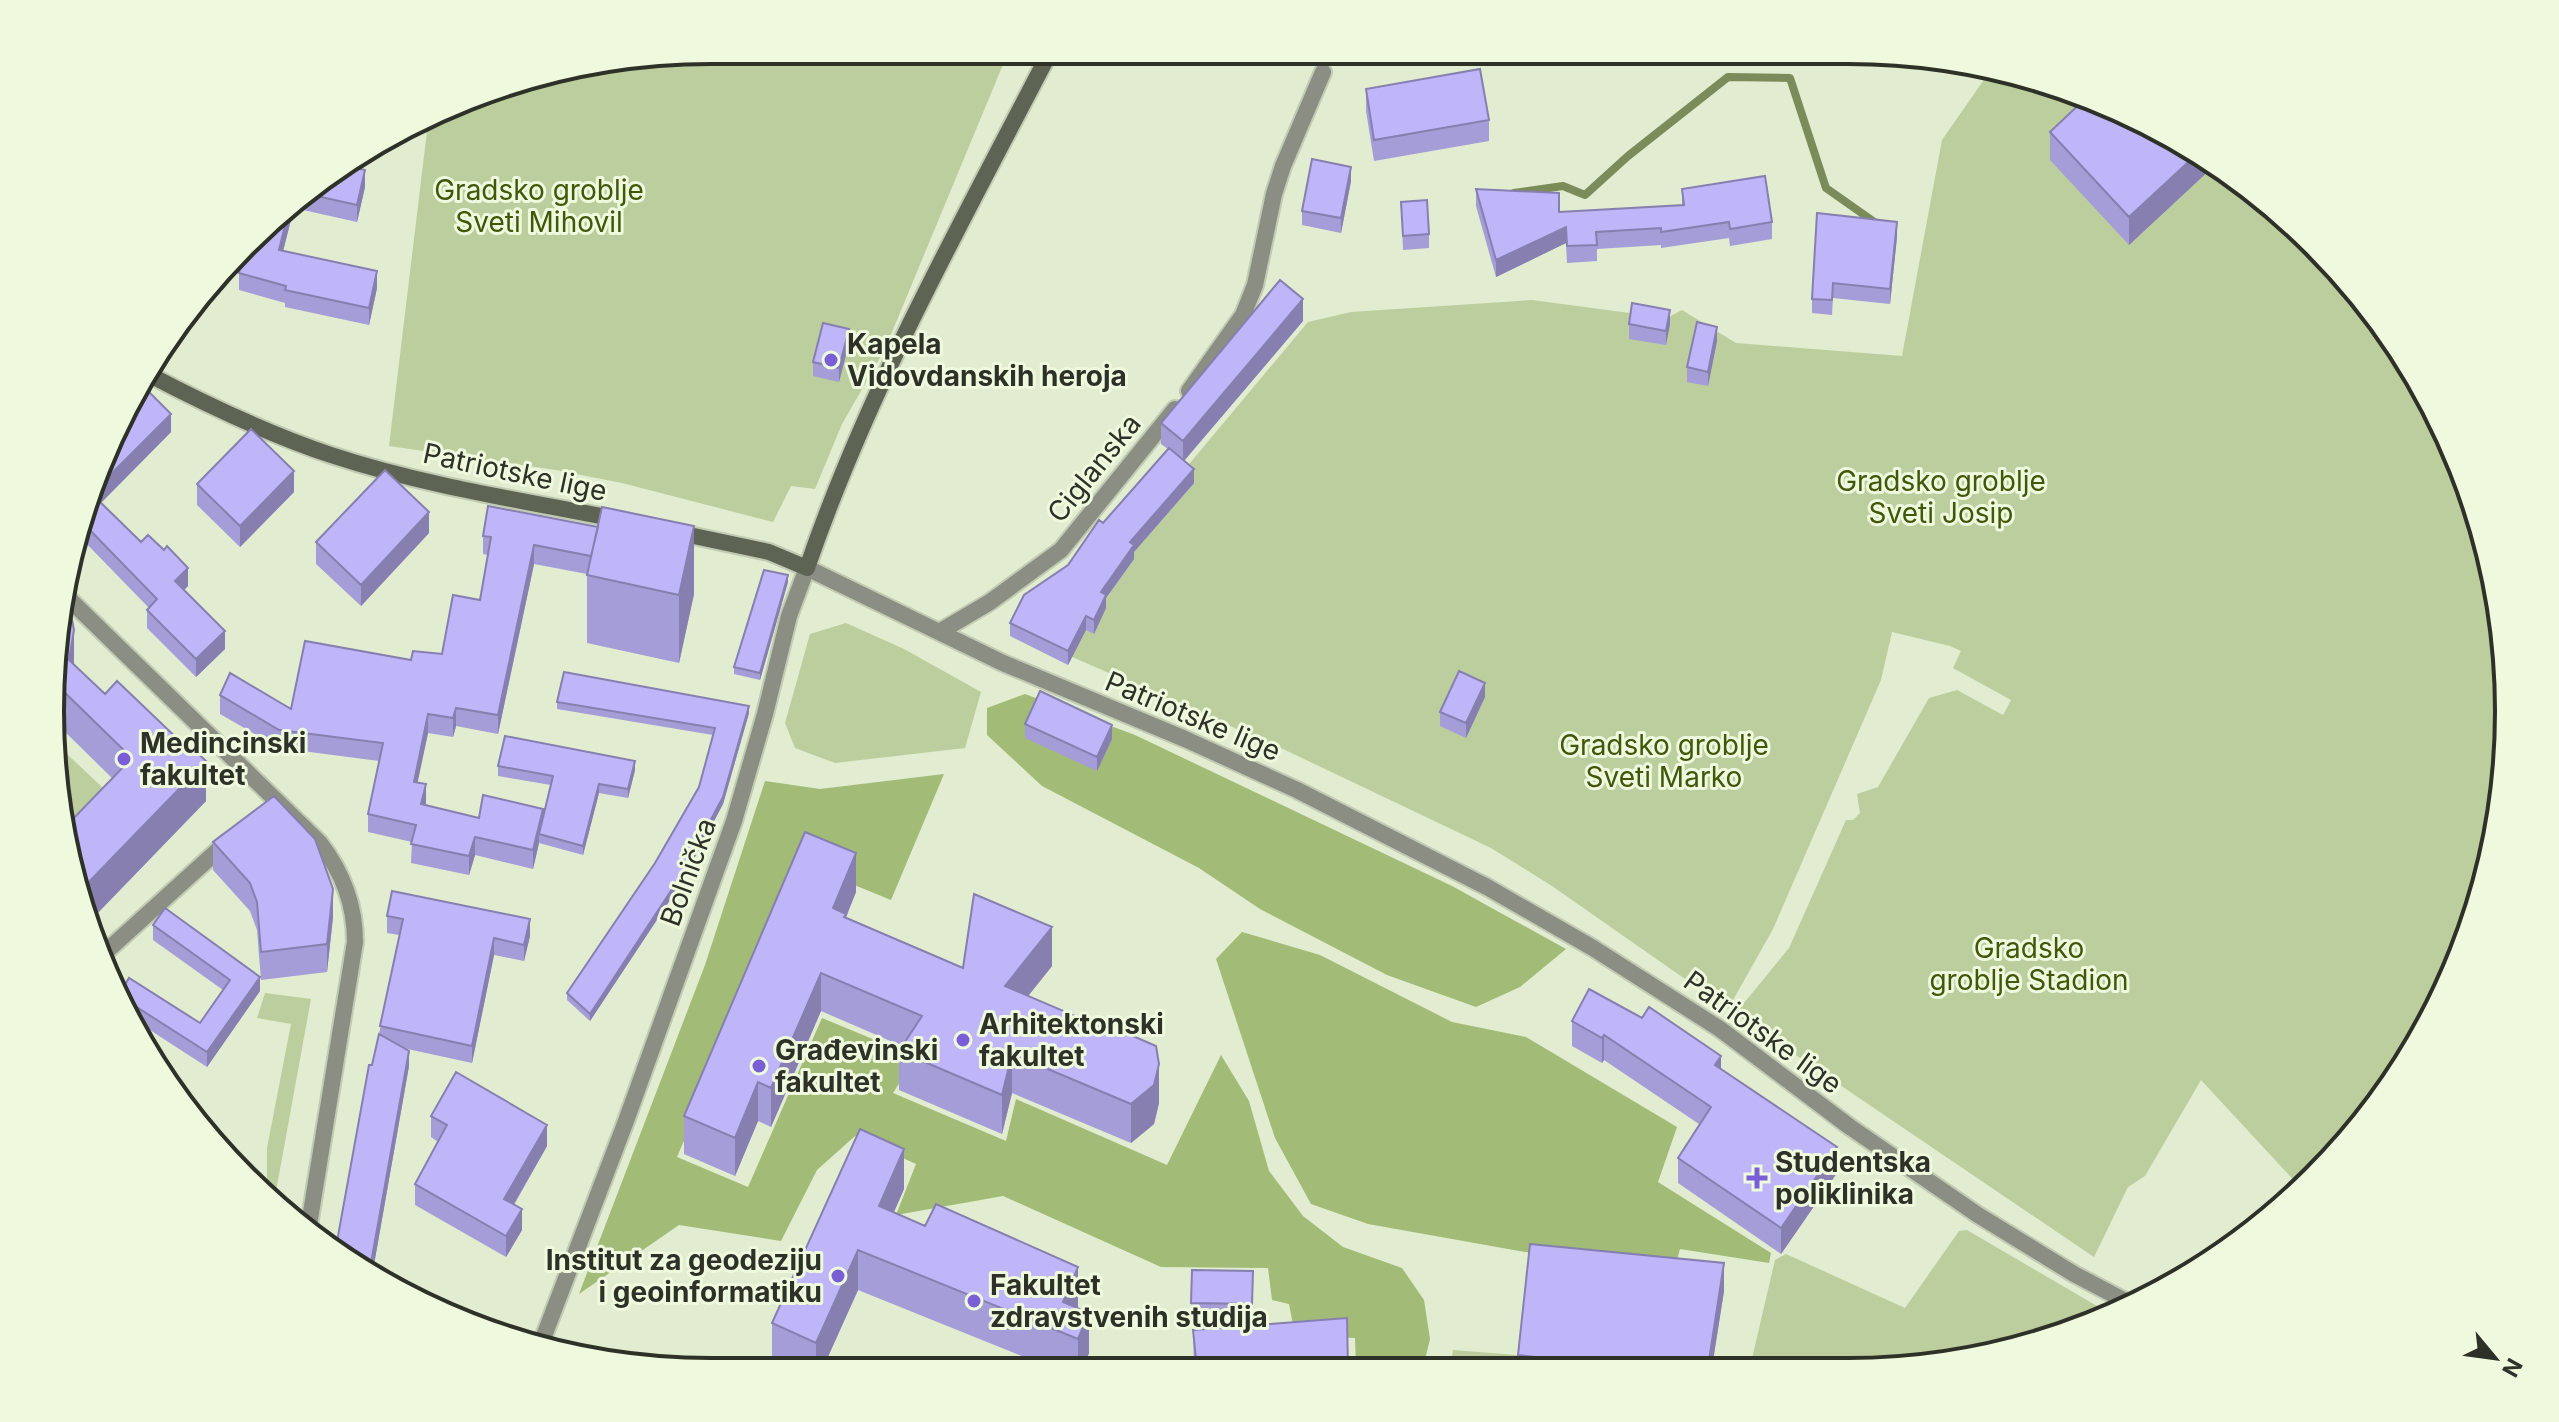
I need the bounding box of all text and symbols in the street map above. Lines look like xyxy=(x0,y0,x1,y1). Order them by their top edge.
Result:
park label: Gradsko groblje Sveti Mihovil xyxy=(434,173,644,239)
place label: Kapela Vidovdanskih heroja xyxy=(847,327,1127,393)
marker: Kapela Vidovdanskih heroja xyxy=(822,351,840,369)
street label: Ciglanska xyxy=(1040,407,1148,529)
street label: Patriotske lige xyxy=(420,436,610,508)
park label: Gradsko groblje Sveti Josip xyxy=(1836,464,2046,530)
street label: Patriotske lige xyxy=(1100,664,1286,768)
place label: Medincinski fakultet xyxy=(140,726,306,792)
park label: Gradsko groblje Sveti Marko xyxy=(1559,728,1769,794)
marker: Medincinski fakultet xyxy=(115,750,133,768)
street label: Bolnička xyxy=(653,813,723,931)
park label: Gradsko groblje Stadion xyxy=(1929,931,2129,997)
street label: Patriotske lige xyxy=(1677,963,1849,1101)
place label: Arhitektonski fakultet xyxy=(979,1007,1164,1073)
marker: Arhitektonski fakultet xyxy=(954,1031,972,1049)
place label: Građevinski fakultet xyxy=(775,1033,938,1099)
marker: Građevinski fakultet xyxy=(750,1057,768,1075)
place label: Studentska poliklinika xyxy=(1775,1145,1931,1211)
marker: Studentska poliklinika xyxy=(1746,1167,1768,1189)
place label: Institut za geodeziju i geoinformatiku xyxy=(546,1243,822,1309)
marker: Institut za geodeziju i geoinformatiku xyxy=(829,1267,847,1285)
place label: Fakultet zdravstvenih studija xyxy=(990,1268,1268,1334)
marker: Fakultet zdravstvenih studija xyxy=(965,1292,983,1310)
north arrow xyxy=(2455,1318,2535,1398)
text: N xyxy=(2497,1354,2528,1381)

